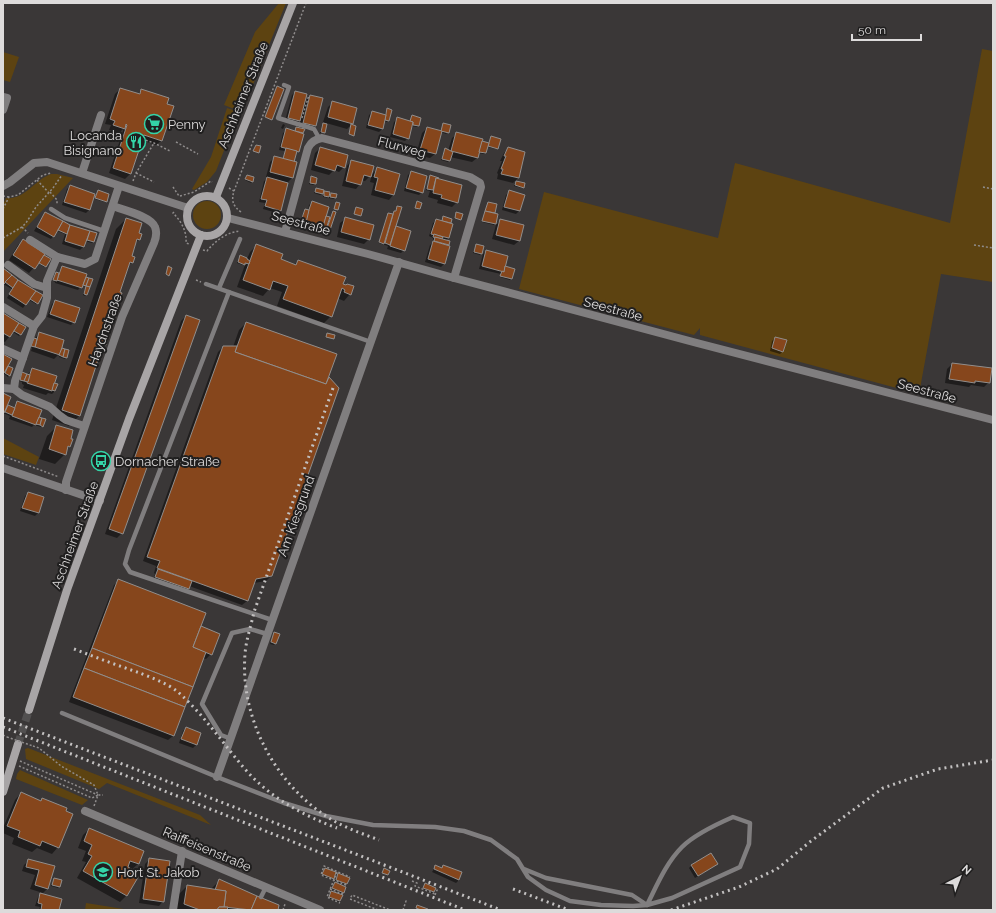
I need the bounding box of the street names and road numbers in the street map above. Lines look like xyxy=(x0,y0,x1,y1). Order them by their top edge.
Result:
street label: Aschheimer Straße xyxy=(215,39,271,150)
street label: Flurweg xyxy=(376,133,428,161)
street label: Seestraße xyxy=(270,208,332,238)
street label: Haydnstraße xyxy=(85,291,125,368)
street label: Seestraße xyxy=(582,294,644,324)
street label: Seestraße xyxy=(896,376,958,406)
street label: Am Kiesgrund xyxy=(274,473,318,559)
street label: Aschheimer Straße xyxy=(49,479,102,591)
street label: Raiffeisenstraße xyxy=(160,824,254,875)

